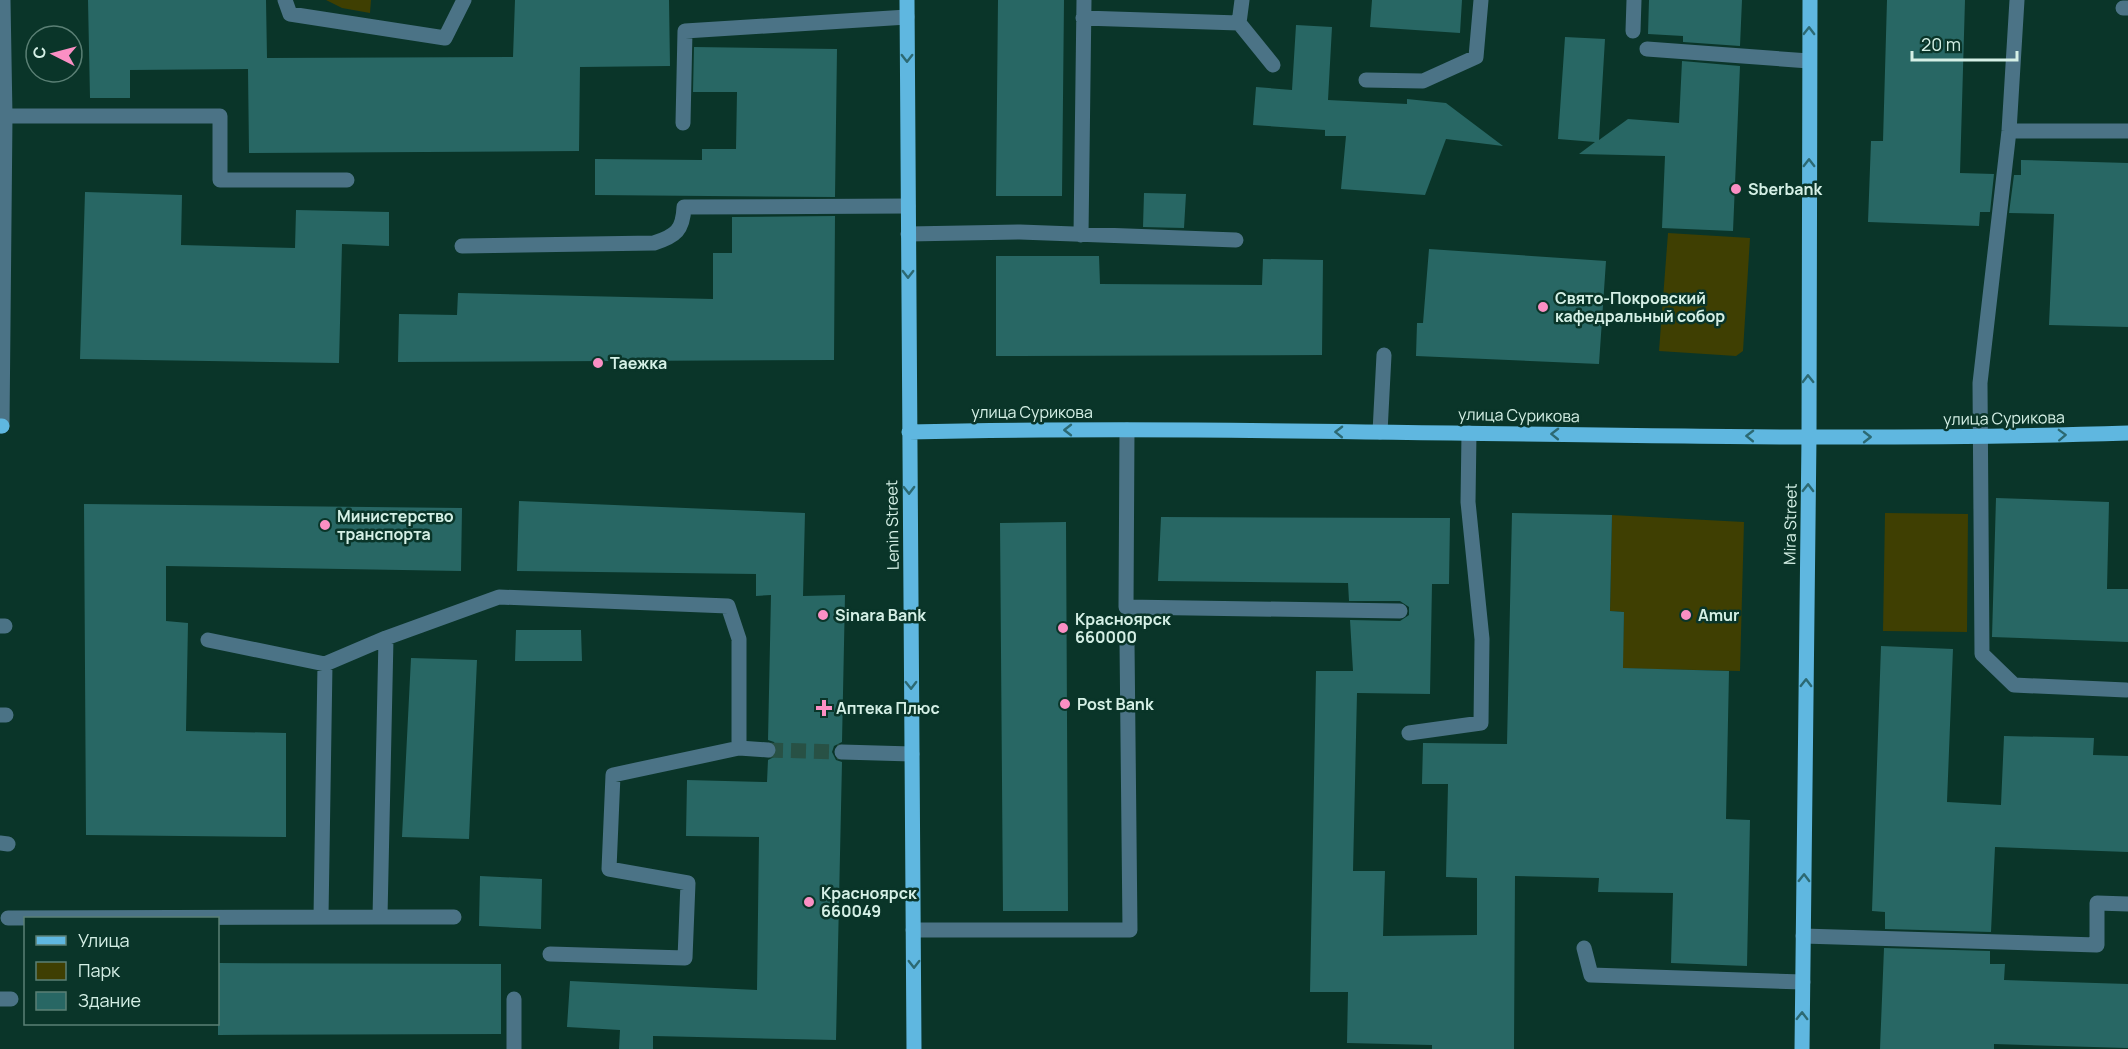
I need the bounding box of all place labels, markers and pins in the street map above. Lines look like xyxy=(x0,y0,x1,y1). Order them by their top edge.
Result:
place label: Sberbank xyxy=(1748,178,1822,200)
marker: Sberbank xyxy=(1729,182,1743,196)
place label: Свято-Покровский кафедральный собор xyxy=(1555,287,1725,327)
marker: Свято-Покровский кафедральный собор xyxy=(1536,300,1550,314)
place label: Таежка xyxy=(610,352,667,374)
marker: Таежка xyxy=(591,356,605,370)
place label: Министерство транспорта xyxy=(337,505,454,545)
marker: Министерство транспорта xyxy=(318,518,332,532)
place label: Sinara Bank xyxy=(835,604,926,626)
place label: Amur xyxy=(1698,604,1740,626)
marker: Sinara Bank xyxy=(816,608,830,622)
place label: Красноярск 660000 xyxy=(1075,608,1171,648)
marker: Amur xyxy=(1679,608,1693,622)
marker: Красноярск 660000 xyxy=(1056,621,1070,635)
place label: Post Bank xyxy=(1077,693,1154,715)
place label: Аптека Плюс xyxy=(836,697,940,719)
marker: Post Bank xyxy=(1058,697,1072,711)
marker: Аптека Плюс xyxy=(817,701,831,715)
place label: Красноярск 660049 xyxy=(821,882,917,922)
marker: Красноярск 660049 xyxy=(802,895,816,909)

